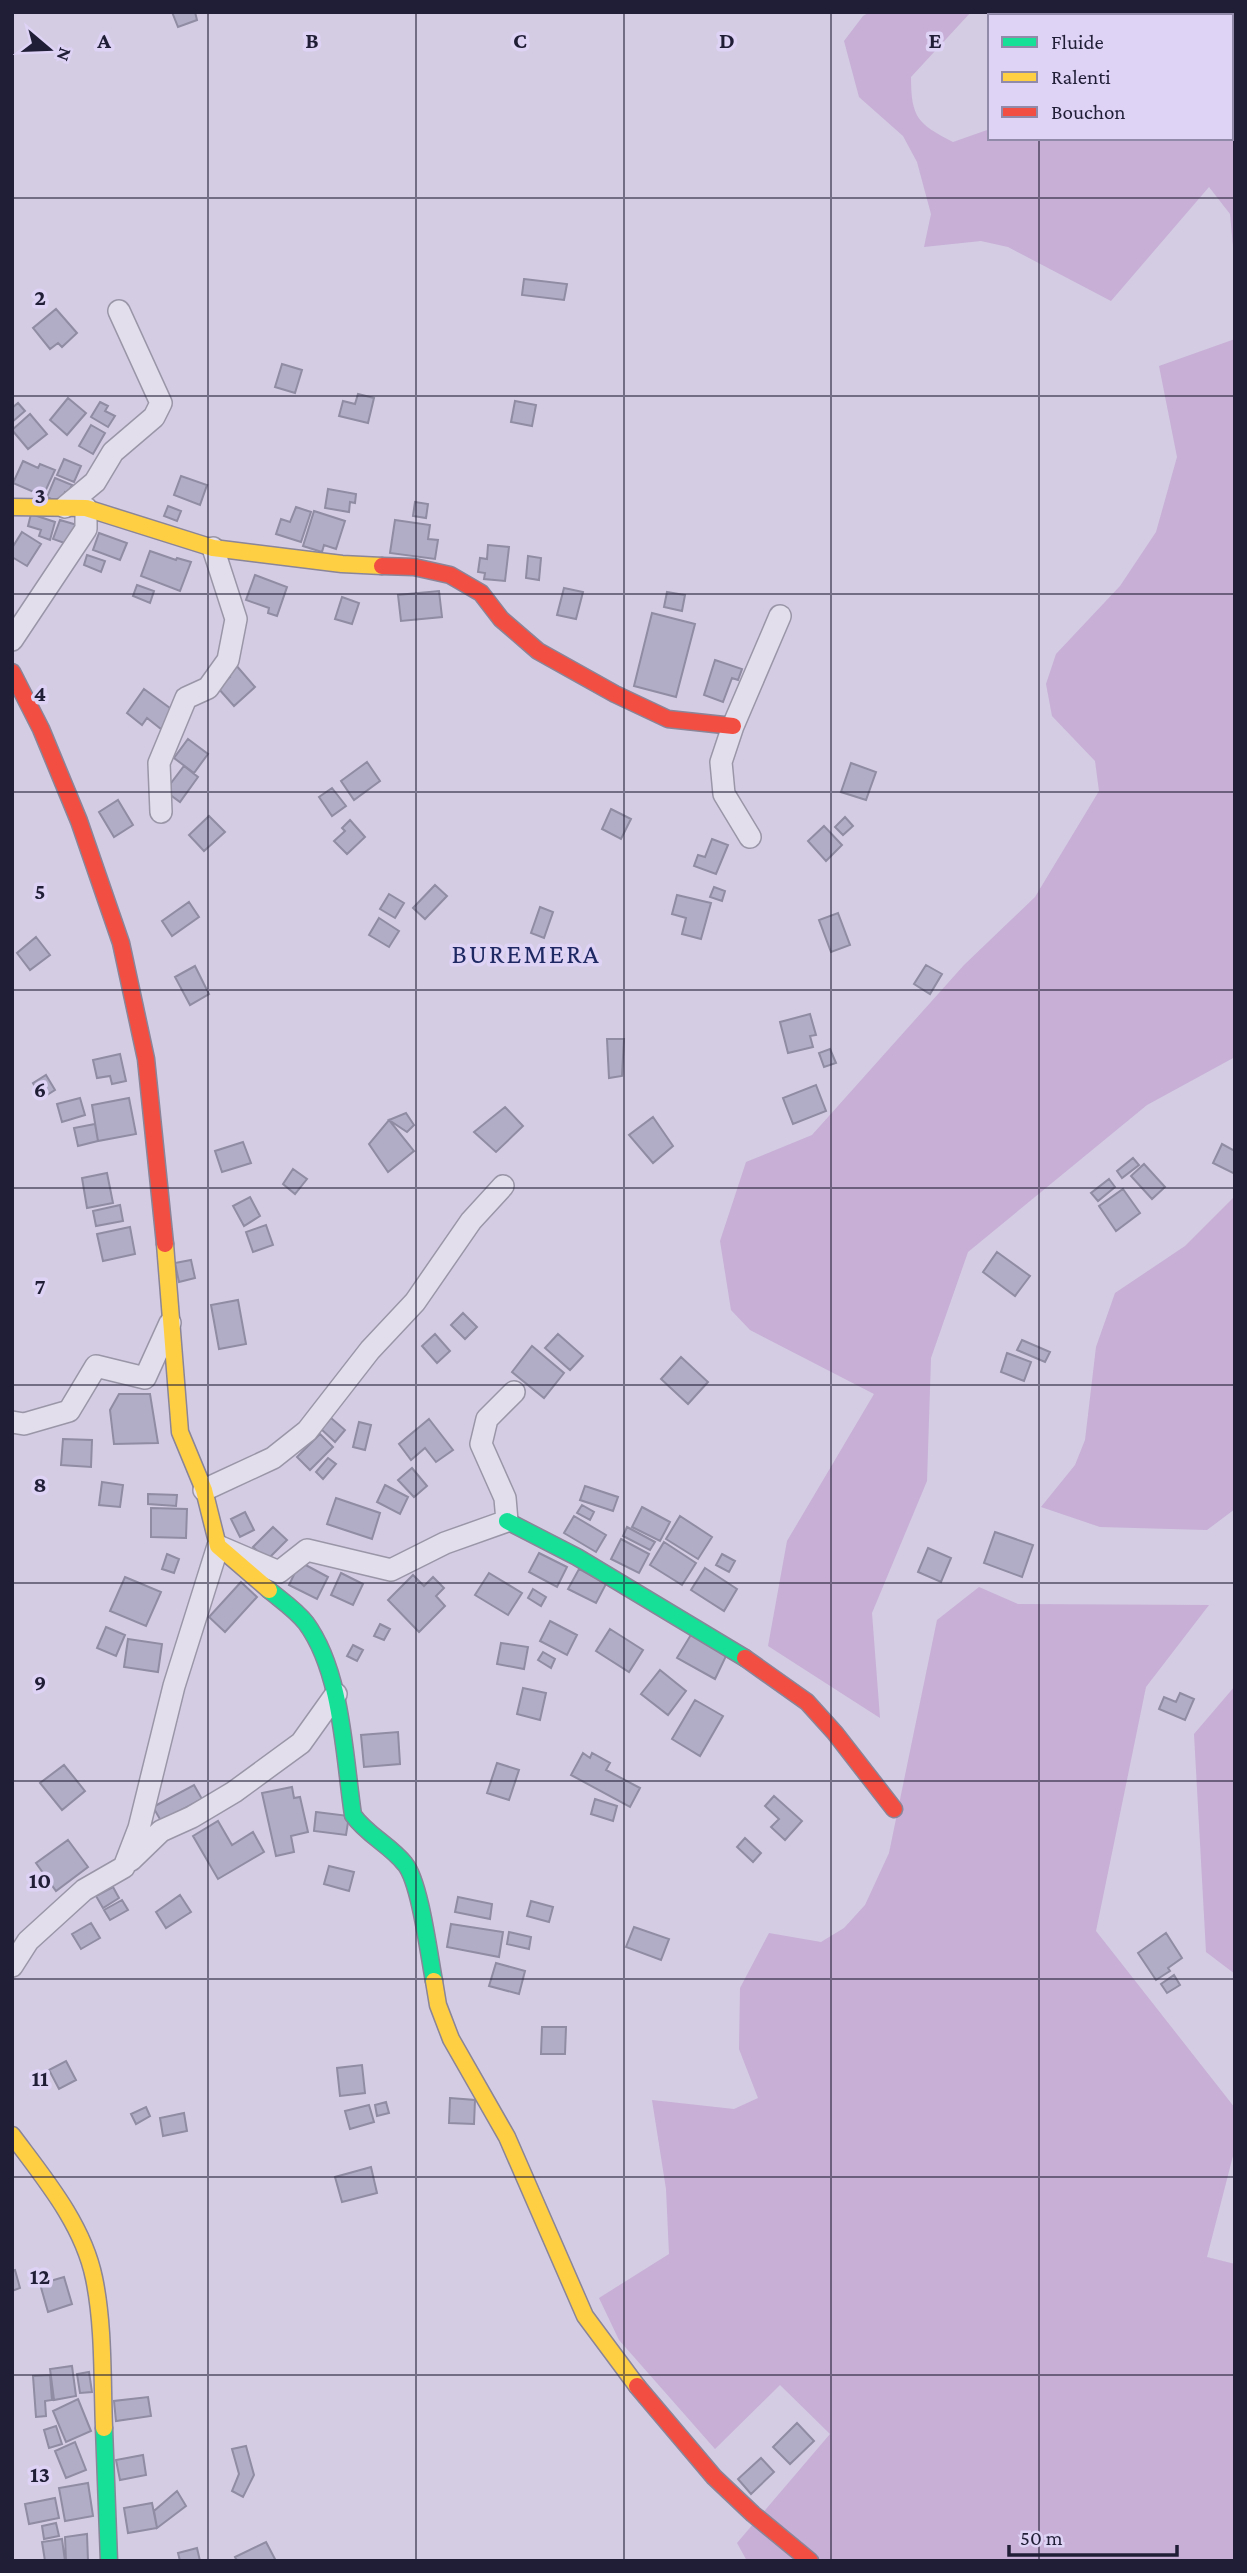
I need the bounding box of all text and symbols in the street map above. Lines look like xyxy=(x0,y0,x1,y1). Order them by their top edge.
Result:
north arrow xyxy=(14,14,84,84)
legend xyxy=(988,14,1233,140)
text: A xyxy=(96,27,111,53)
text: B xyxy=(305,27,319,53)
text: C xyxy=(513,27,527,53)
text: D xyxy=(719,27,735,53)
text: E xyxy=(928,27,942,53)
text: Fluide xyxy=(1051,30,1104,54)
text: N xyxy=(53,45,77,64)
text: Ralenti xyxy=(1051,65,1111,89)
text: Bouchon xyxy=(1051,100,1126,124)
text: 2 xyxy=(34,284,46,310)
text: 3 xyxy=(34,482,46,508)
text: 4 xyxy=(34,680,46,706)
text: 5 xyxy=(34,878,46,904)
district label: BUREMERA xyxy=(451,938,601,969)
text: 6 xyxy=(34,1076,46,1102)
text: 7 xyxy=(34,1273,46,1299)
text: 8 xyxy=(33,1471,47,1497)
text: 9 xyxy=(34,1669,46,1695)
text: 10 xyxy=(29,1867,51,1893)
text: 11 xyxy=(31,2065,49,2091)
text: 12 xyxy=(30,2263,50,2289)
text: 13 xyxy=(30,2461,50,2487)
scale bar xyxy=(1009,2514,1177,2558)
text: 50 m xyxy=(1020,2526,1063,2550)

